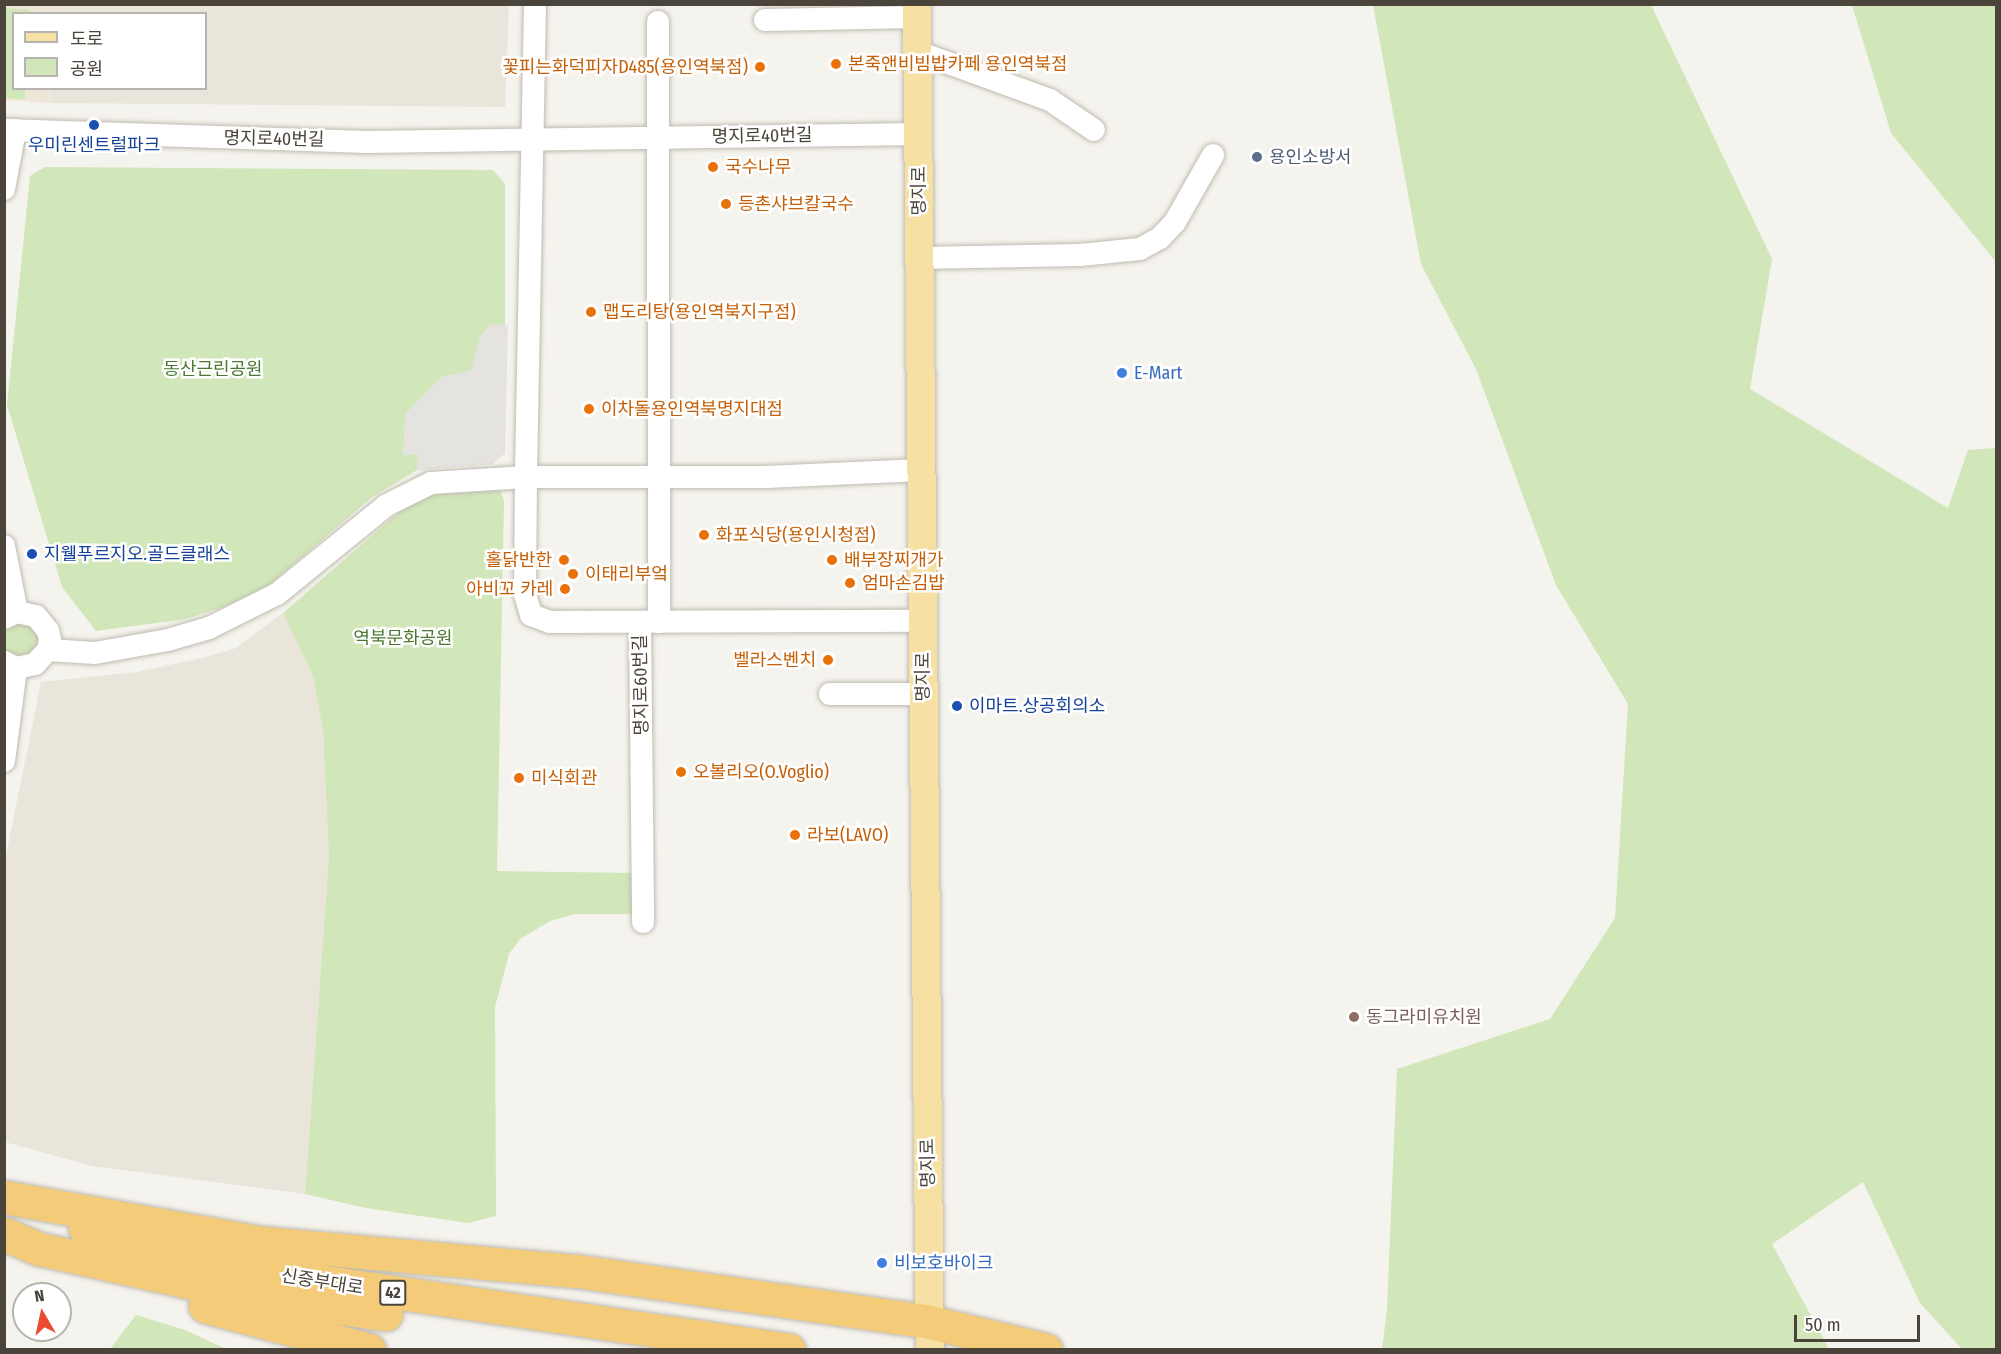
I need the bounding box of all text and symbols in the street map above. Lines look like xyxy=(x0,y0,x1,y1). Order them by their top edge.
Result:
legend xyxy=(12,12,207,90)
text: 도로 xyxy=(70,28,103,50)
place label: 본죽앤비빔밥카페 용인역북점 xyxy=(848,53,1068,75)
place label: 꽃피는화덕피자D485(용인역북점) xyxy=(502,56,748,78)
marker: 본죽앤비빔밥카페 용인역북점 xyxy=(829,57,843,71)
text: 공원 xyxy=(70,58,103,80)
marker: 꽃피는화덕피자D485(용인역북점) xyxy=(753,60,767,74)
marker: 우미린센트럴파크 xyxy=(87,118,101,132)
street label: 명지로40번길 xyxy=(711,124,813,148)
street label: 명지로40번길 xyxy=(223,127,325,151)
place label: 우미린센트럴파크 xyxy=(28,134,160,156)
place label: 용인소방서 xyxy=(1269,146,1352,168)
marker: 용인소방서 xyxy=(1250,150,1264,164)
place label: 국수나무 xyxy=(725,156,791,178)
marker: 국수나무 xyxy=(706,160,720,174)
street label: 명지로 xyxy=(908,166,930,216)
place label: 등촌샤브칼국수 xyxy=(738,193,854,215)
marker: 등촌샤브칼국수 xyxy=(719,197,733,211)
place label: 맵도리탕(용인역북지구점) xyxy=(603,301,796,323)
marker: 맵도리탕(용인역북지구점) xyxy=(584,305,598,319)
park label: 동산근린공원 xyxy=(163,358,263,380)
place label: E-Mart xyxy=(1134,362,1183,384)
marker: E-Mart xyxy=(1115,366,1129,380)
place label: 이차돌용인역북명지대점 xyxy=(601,398,783,420)
marker: 이차돌용인역북명지대점 xyxy=(582,402,596,416)
place label: 화포식당(용인시청점) xyxy=(716,524,876,546)
marker: 화포식당(용인시청점) xyxy=(697,528,711,542)
place label: 지웰푸르지오.골드클래스 xyxy=(44,543,230,565)
marker: 지웰푸르지오.골드클래스 xyxy=(25,547,39,561)
place label: 홀닭반한 xyxy=(486,549,552,571)
place label: 배부장찌개가 xyxy=(844,549,943,571)
marker: 홀닭반한 xyxy=(557,553,571,567)
marker: 배부장찌개가 xyxy=(825,553,839,567)
place label: 이태리부엌 xyxy=(585,563,668,585)
marker: 이태리부엌 xyxy=(566,567,580,581)
place label: 엄마손김밥 xyxy=(862,572,945,594)
marker: 엄마손김밥 xyxy=(843,576,857,590)
place label: 아비꼬 카레 xyxy=(466,578,553,600)
marker: 아비꼬 카레 xyxy=(558,582,572,596)
park label: 역북문화공원 xyxy=(353,627,453,649)
street label: 명지로60번길 xyxy=(629,634,653,736)
place label: 벨라스벤치 xyxy=(733,649,816,671)
street label: 명지로 xyxy=(912,652,934,702)
marker: 벨라스벤치 xyxy=(821,653,835,667)
place label: 이마트.상공회의소 xyxy=(969,695,1105,717)
marker: 이마트.상공회의소 xyxy=(950,699,964,713)
place label: 오볼리오(O.Voglio) xyxy=(693,761,829,783)
marker: 오볼리오(O.Voglio) xyxy=(674,765,688,779)
place label: 미식회관 xyxy=(531,767,597,789)
marker: 미식회관 xyxy=(512,771,526,785)
place label: 라보(LAVO) xyxy=(807,824,888,846)
marker: 라보(LAVO) xyxy=(788,828,802,842)
place label: 동그라미유치원 xyxy=(1366,1006,1482,1028)
marker: 동그라미유치원 xyxy=(1347,1010,1361,1024)
street label: 명지로 xyxy=(917,1138,939,1188)
place label: 비보호바이크 xyxy=(894,1252,993,1274)
marker: 비보호바이크 xyxy=(875,1256,889,1270)
street label: 신중부대로 xyxy=(279,1265,365,1299)
road number: 42 xyxy=(378,1280,408,1306)
north arrow xyxy=(12,1282,72,1342)
text: N xyxy=(33,1286,46,1306)
scale bar xyxy=(1797,1303,1923,1341)
text: 50 m xyxy=(1805,1314,1841,1336)

